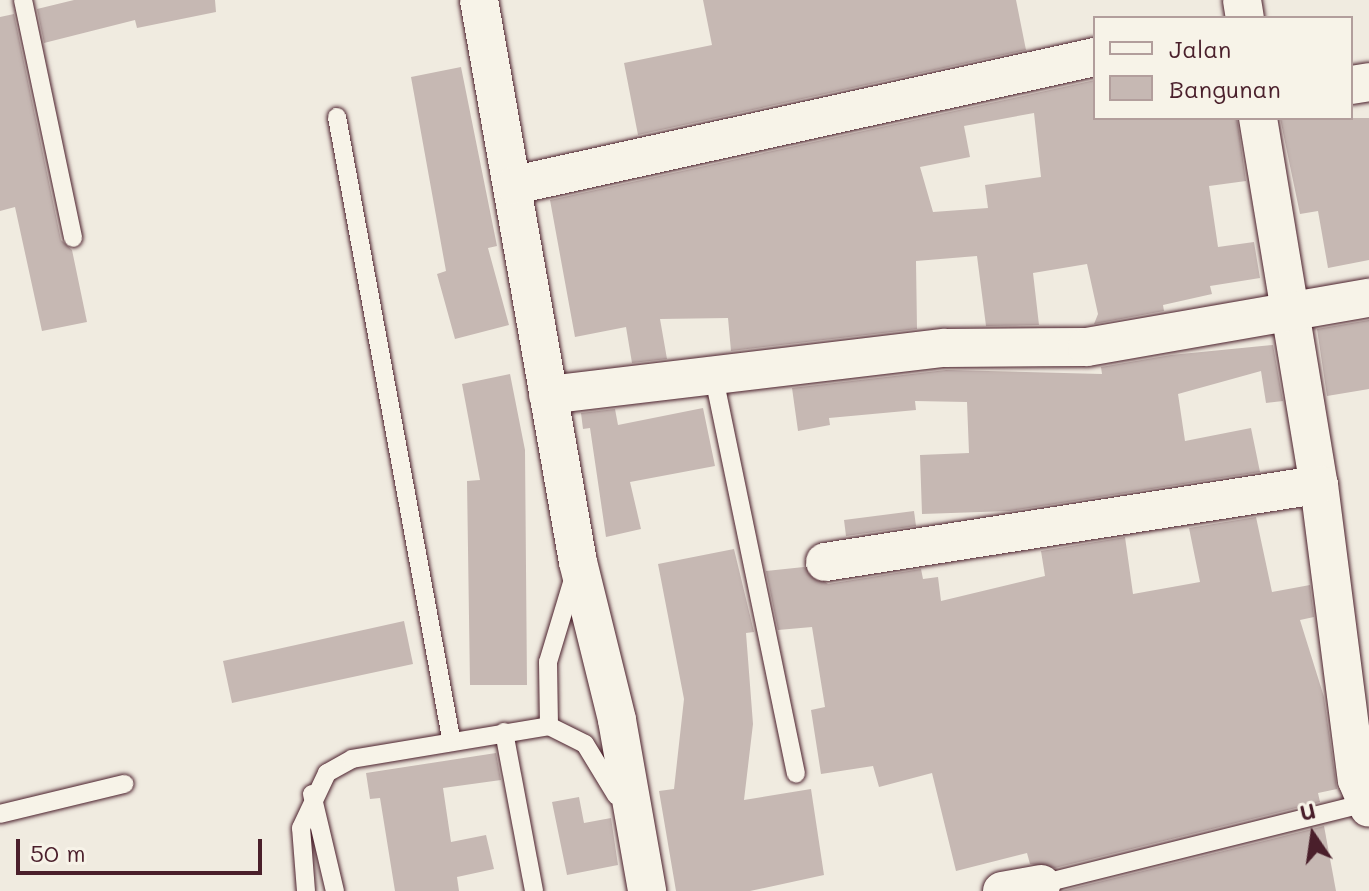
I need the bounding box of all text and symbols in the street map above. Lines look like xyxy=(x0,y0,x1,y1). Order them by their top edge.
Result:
legend xyxy=(1093,16,1353,120)
text: Jalan xyxy=(1169,33,1231,64)
text: Bangunan xyxy=(1169,73,1281,104)
north arrow xyxy=(1273,795,1353,875)
text: U xyxy=(1297,795,1318,827)
scale bar xyxy=(20,823,266,873)
text: 50 m xyxy=(30,837,86,868)

